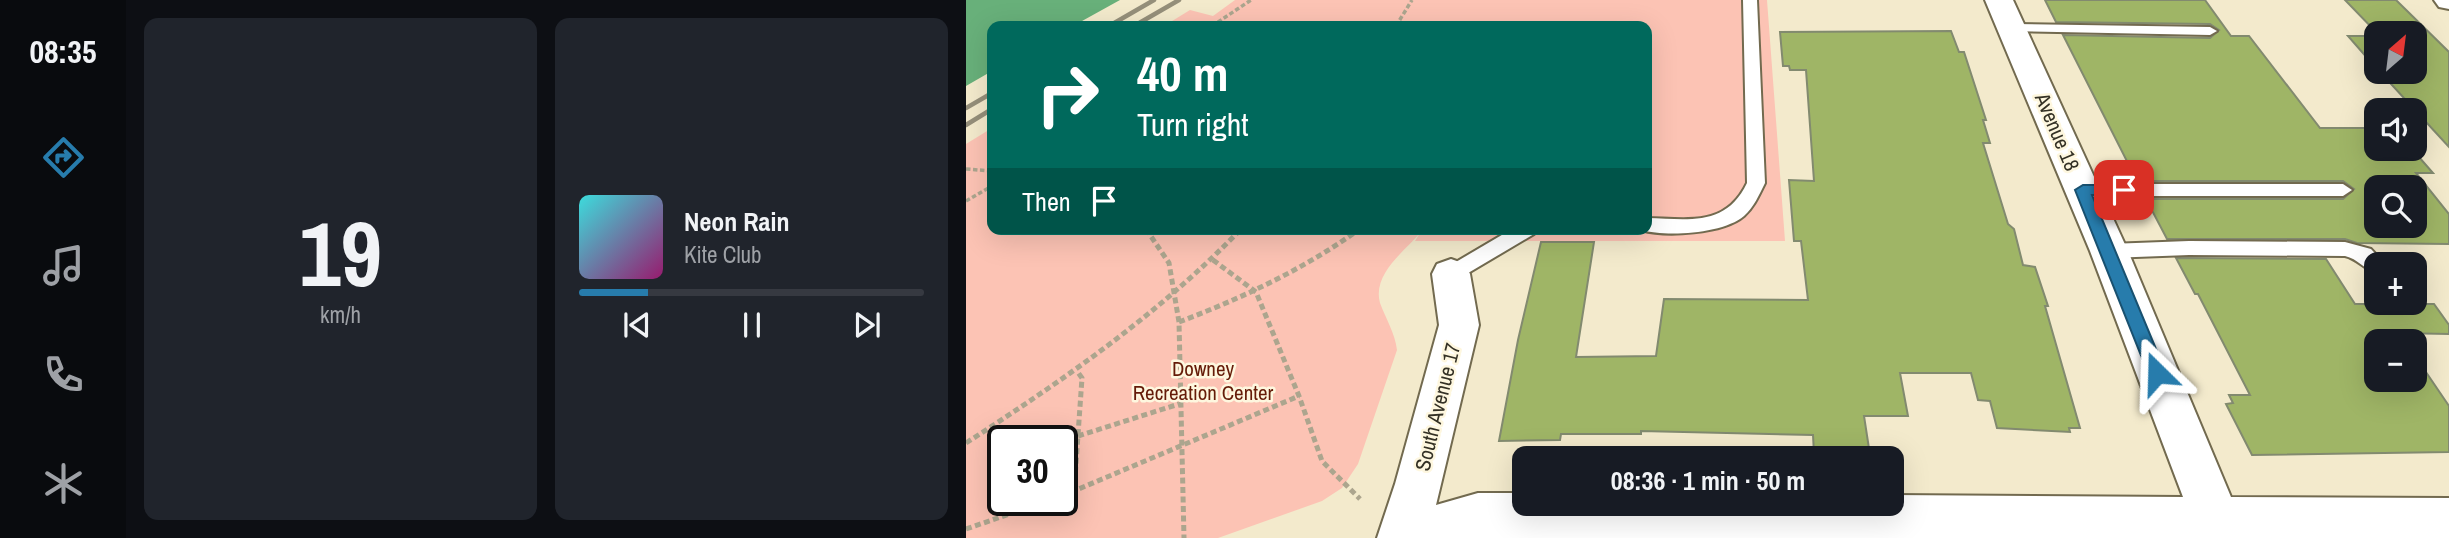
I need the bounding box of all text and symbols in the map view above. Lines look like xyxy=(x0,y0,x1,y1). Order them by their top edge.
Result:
north arrow xyxy=(2364,21,2427,84)
map controls xyxy=(2364,21,2427,392)
text: 08:35 xyxy=(29,30,97,73)
text: 40 m xyxy=(1137,40,1229,106)
icon: right xyxy=(1022,49,1113,140)
street label: Avenue 18 xyxy=(2028,87,2087,175)
button: sound xyxy=(2364,98,2427,161)
text: Turn right xyxy=(1137,103,1249,146)
icon: directions xyxy=(39,133,88,182)
pin xyxy=(2094,160,2154,220)
icon: arrive xyxy=(2105,171,2143,209)
button: search xyxy=(2364,175,2427,238)
icon: arrive xyxy=(1085,182,1123,220)
text: Then xyxy=(1022,184,1071,219)
text: 19 xyxy=(299,192,382,314)
text: Neon Rain xyxy=(684,204,789,239)
text: Kite Club xyxy=(684,239,762,270)
icon: music xyxy=(39,241,88,290)
button: + xyxy=(2364,252,2427,315)
text: km/h xyxy=(320,299,361,330)
icon: previous xyxy=(618,306,656,344)
icon: pause xyxy=(733,306,771,344)
icon: next xyxy=(848,306,886,344)
button: − xyxy=(2364,329,2427,392)
position arrow xyxy=(2120,336,2194,410)
street label: South Avenue 17 xyxy=(1408,340,1467,474)
icon: phone xyxy=(39,350,88,399)
park label: Downey Recreation Center xyxy=(1133,354,1274,407)
speed limit sign: 30 xyxy=(987,425,1078,516)
icon: climate xyxy=(39,459,88,508)
text: 08:36 · 1 min · 50 m xyxy=(1611,463,1805,498)

